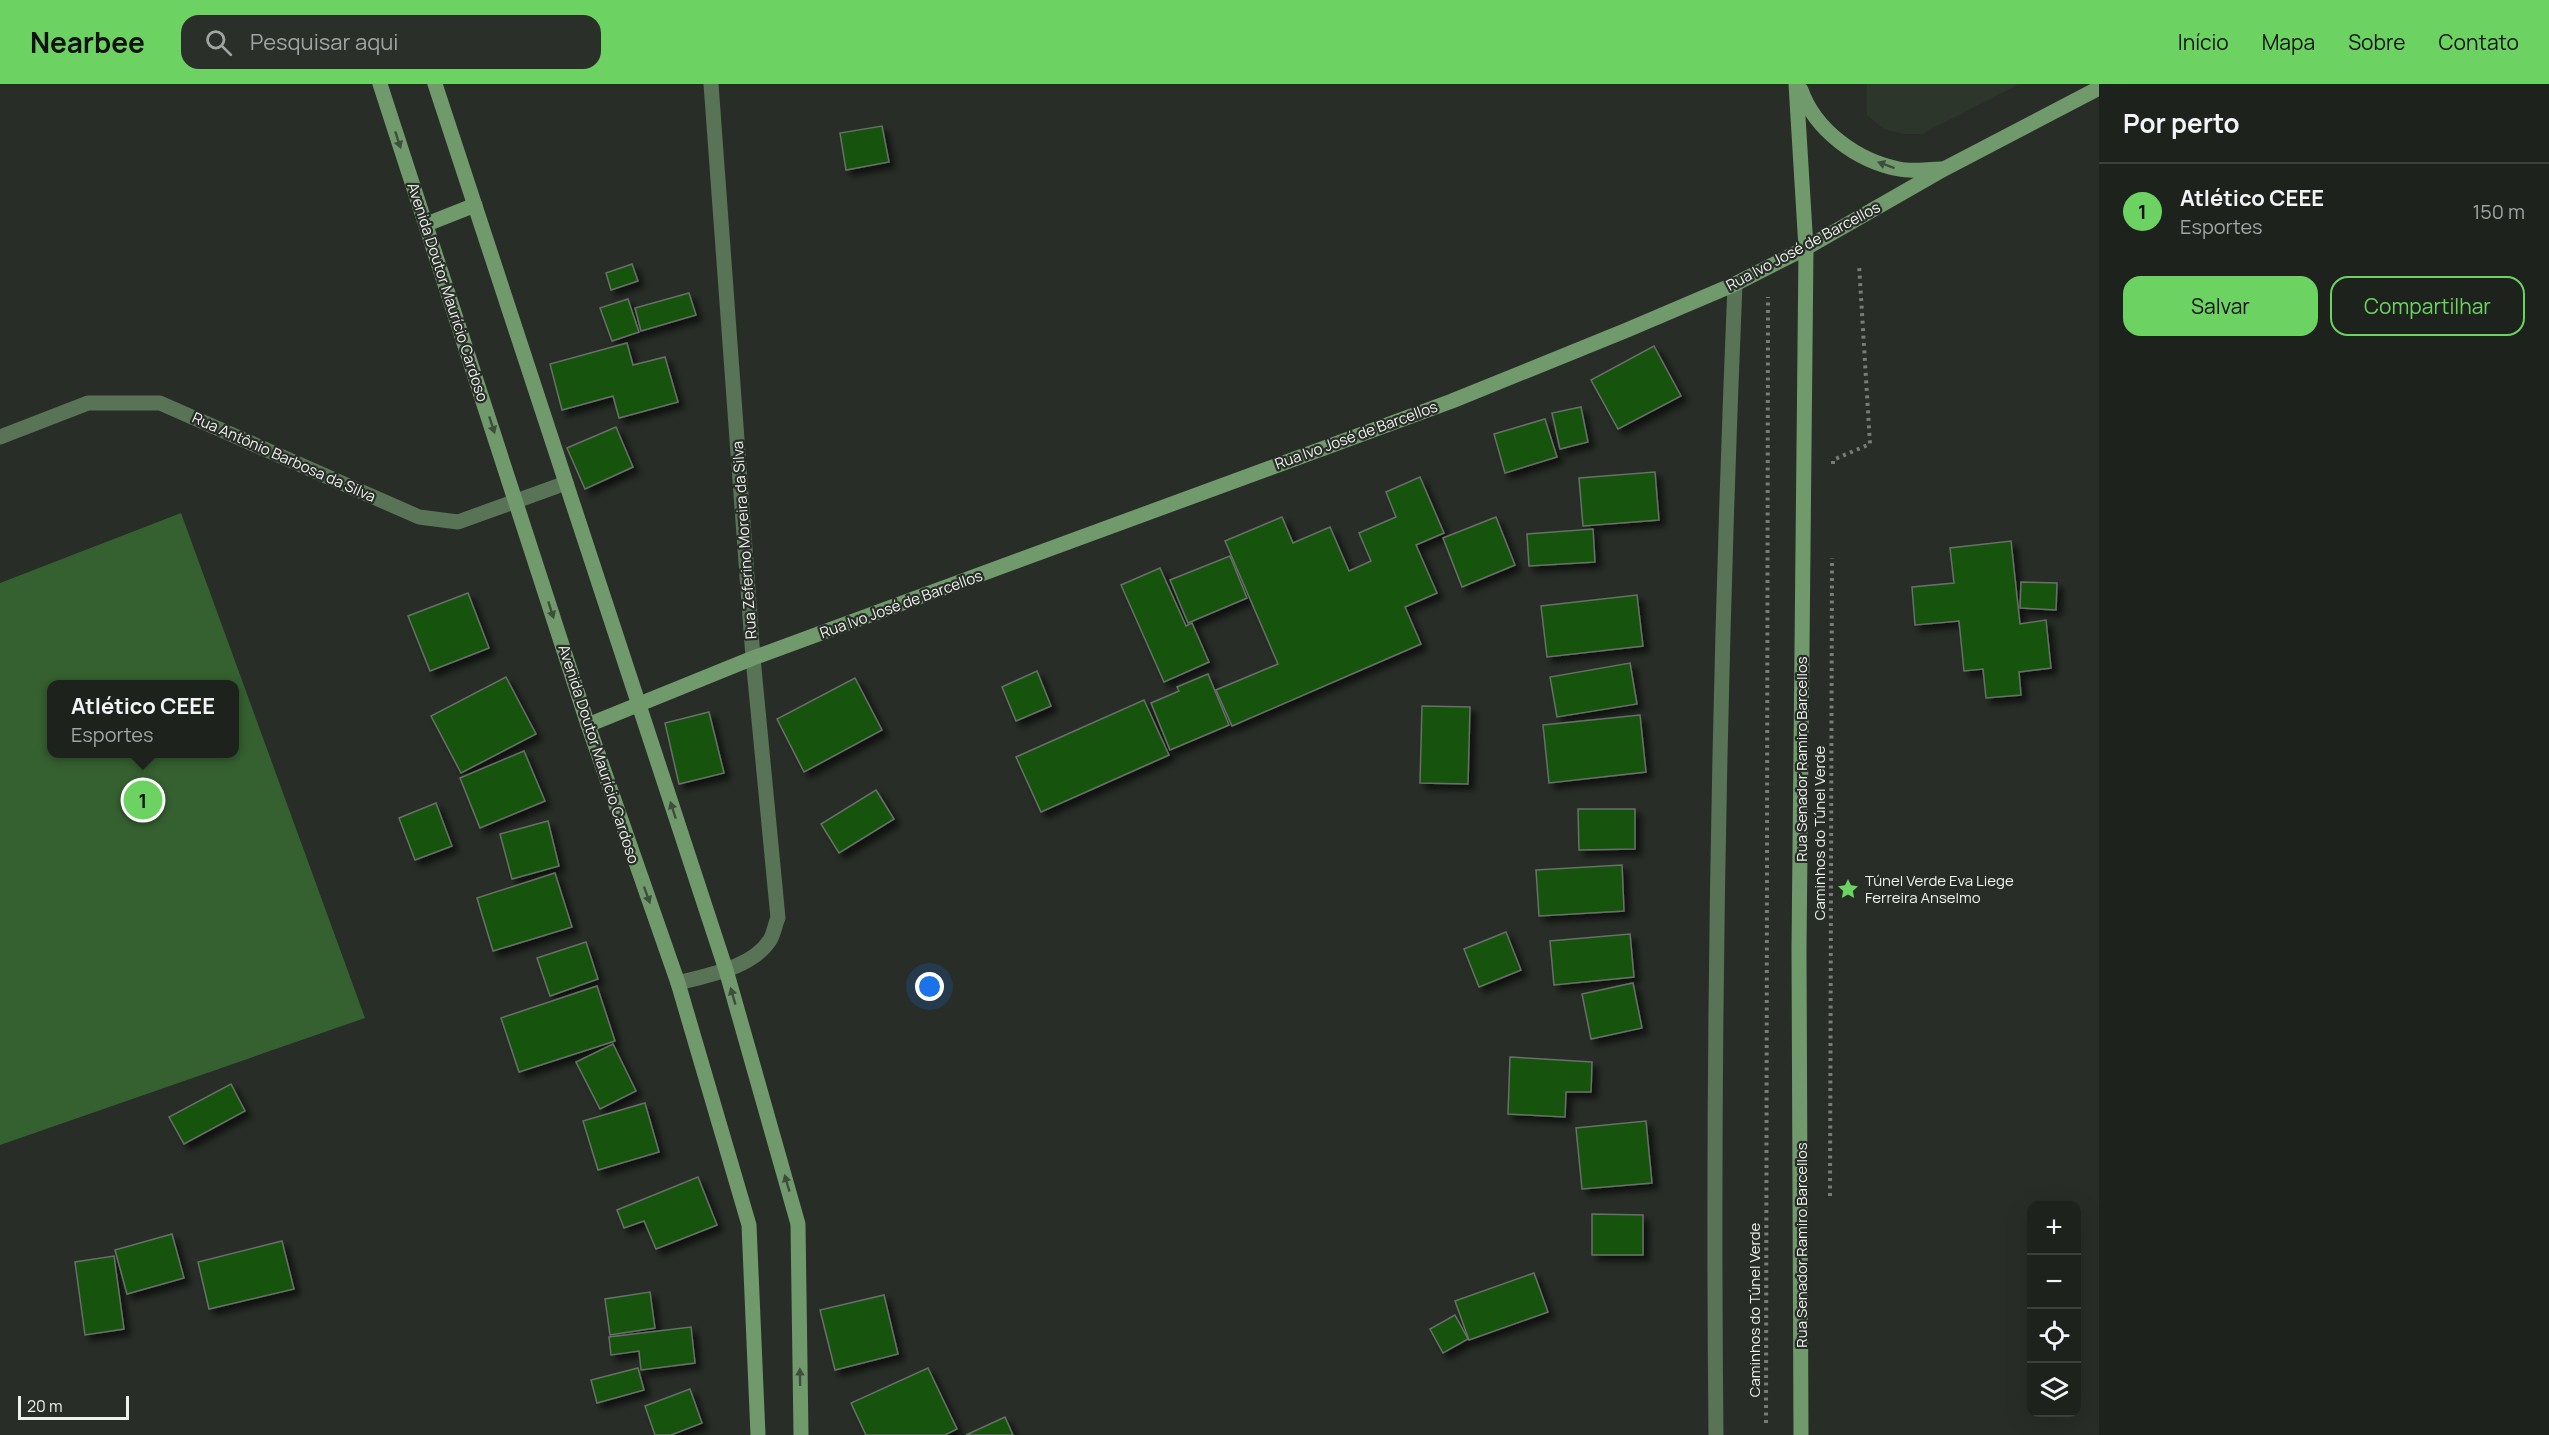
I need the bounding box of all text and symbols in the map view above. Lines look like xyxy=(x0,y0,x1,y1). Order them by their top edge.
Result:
search box xyxy=(181,15,601,69)
text: Nearbee xyxy=(30,23,145,61)
icon: search xyxy=(202,26,235,59)
text: Pesquisar aqui xyxy=(250,27,398,57)
text: Início xyxy=(2178,28,2229,56)
text: Mapa xyxy=(2262,28,2315,56)
text: Sobre xyxy=(2348,28,2406,56)
text: Contato xyxy=(2439,28,2519,56)
text: Por perto xyxy=(2123,105,2240,141)
one-way arrow xyxy=(394,131,404,149)
one-way arrow xyxy=(1877,159,1895,169)
street label: Avenida Doutor Maurício Cardoso xyxy=(403,180,493,404)
text: Atlético CEEE xyxy=(2180,183,2324,213)
street label: Rua Ivo José de Barcellos xyxy=(1722,196,1884,296)
text: 1 xyxy=(2138,198,2147,225)
text: 150 m xyxy=(2472,198,2525,225)
text: Esportes xyxy=(2180,213,2263,240)
button: Salvar xyxy=(2123,276,2318,336)
button: Compartilhar xyxy=(2330,276,2525,336)
street label: Rua Ivo José de Barcellos xyxy=(1272,396,1440,474)
street label: Rua Antônio Barbosa da Silva xyxy=(189,407,379,507)
one-way arrow xyxy=(487,416,497,434)
street label: Rua Zeferino Moreira da Silva xyxy=(727,440,761,640)
street label: Rua Ivo José de Barcellos xyxy=(817,565,985,643)
one-way arrow xyxy=(547,601,557,619)
street label: Avenida Doutor Maurício Cardoso xyxy=(554,642,644,866)
street label: Rua Senador Ramiro Barcellos xyxy=(1791,656,1812,862)
popup xyxy=(47,680,239,758)
text: Atlético CEEE xyxy=(71,691,215,721)
text: Esportes xyxy=(71,721,154,748)
street label: Caminhos do Túnel Verde xyxy=(1809,745,1830,920)
pin: 1 xyxy=(124,778,162,822)
one-way arrow xyxy=(668,801,677,819)
place label: Túnel Verde Eva Liege Ferreira Anselmo xyxy=(1865,870,2014,908)
place icon: Túnel Verde Eva Liege Ferreira Anselmo xyxy=(1836,877,1860,901)
one-way arrow xyxy=(642,886,652,904)
your location xyxy=(915,972,944,1001)
one-way arrow xyxy=(728,987,737,1005)
street label: Rua Senador Ramiro Barcellos xyxy=(1791,1142,1812,1348)
one-way arrow xyxy=(782,1174,791,1192)
map controls xyxy=(2027,1201,2081,1417)
button: + xyxy=(2027,1201,2081,1255)
street label: Caminhos do Túnel Verde xyxy=(1744,1222,1765,1397)
button: − xyxy=(2027,1255,2081,1309)
button: locate xyxy=(2027,1309,2081,1363)
button: layers xyxy=(2027,1363,2081,1417)
one-way arrow xyxy=(795,1367,805,1386)
scale bar xyxy=(18,1393,129,1420)
text: 20 m xyxy=(27,1395,63,1417)

